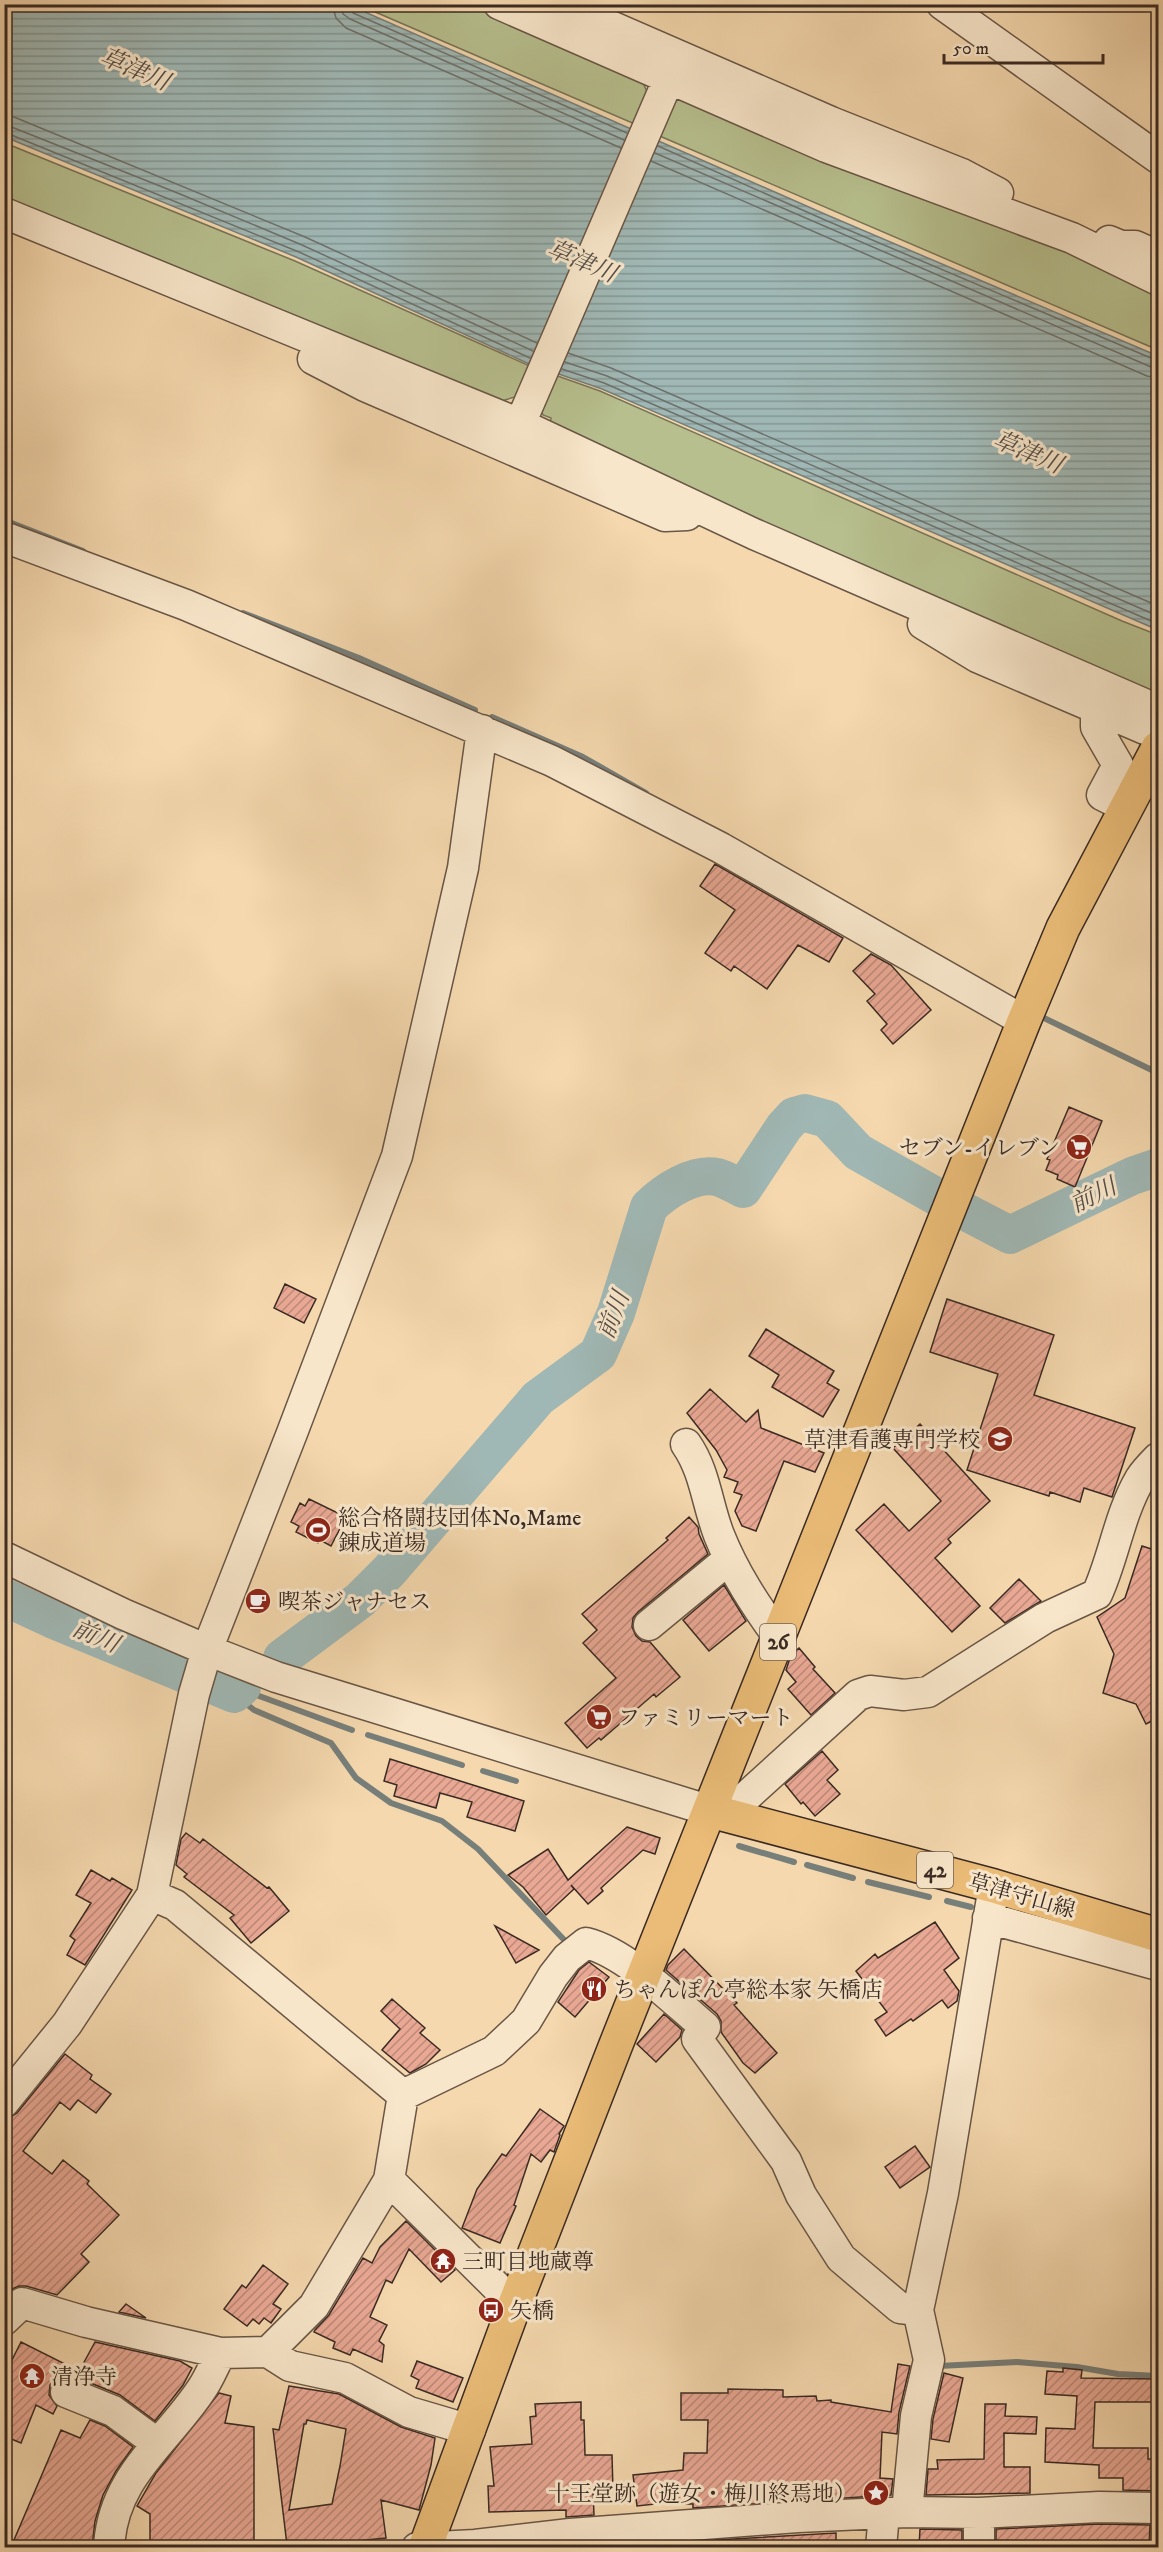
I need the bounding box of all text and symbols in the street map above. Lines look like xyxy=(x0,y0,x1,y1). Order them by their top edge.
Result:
scale bar xyxy=(944,27,1103,65)
text: 50 m xyxy=(953,38,989,60)
water label: 草津川 xyxy=(96,42,176,99)
water label: 草津川 xyxy=(543,234,623,291)
water label: 草津川 xyxy=(989,425,1069,482)
supermarket icon: セブン-イレブン xyxy=(1064,1132,1094,1162)
place label: セブン-イレブン xyxy=(899,1135,1060,1162)
water label: 前川 xyxy=(1065,1171,1124,1220)
water label: 前川 xyxy=(591,1285,638,1343)
school or university icon: 草津看護専門学校 xyxy=(985,1424,1015,1454)
place label: 草津看護専門学校 xyxy=(804,1427,980,1454)
place label: 総合格闘技団体No,Mame 錬成道場 xyxy=(338,1505,581,1557)
sports icon: 総合格闘技団体No,Mame 錬成道場 xyxy=(303,1515,333,1545)
cafe icon: 喫茶ジャナセス xyxy=(243,1586,273,1616)
place label: 喫茶ジャナセス xyxy=(278,1589,431,1616)
water label: 前川 xyxy=(68,1614,126,1661)
road number: 26 xyxy=(760,1624,796,1660)
supermarket icon: ファミリーマート xyxy=(584,1702,614,1732)
place label: ファミリーマート xyxy=(618,1705,794,1732)
road number: 42 xyxy=(917,1852,953,1888)
street label: 草津守山線 xyxy=(965,1868,1078,1925)
restaurant icon: ちゃんぽん亭総本家 矢橋店 xyxy=(579,1974,609,2004)
place label: ちゃんぽん亭総本家 矢橋店 xyxy=(614,1977,883,2004)
temple icon: 三町目地蔵尊 xyxy=(428,2246,458,2276)
place label: 三町目地蔵尊 xyxy=(462,2249,594,2276)
bus stop icon: 矢橋 xyxy=(476,2295,506,2325)
place label: 矢橋 xyxy=(510,2298,554,2325)
temple icon: 清浄寺 xyxy=(17,2361,47,2391)
place label: 清浄寺 xyxy=(51,2364,117,2391)
place icon: 十王堂跡（遊女・梅川終焉地） xyxy=(861,2478,891,2508)
place label: 十王堂跡（遊女・梅川終焉地） xyxy=(548,2481,856,2508)

